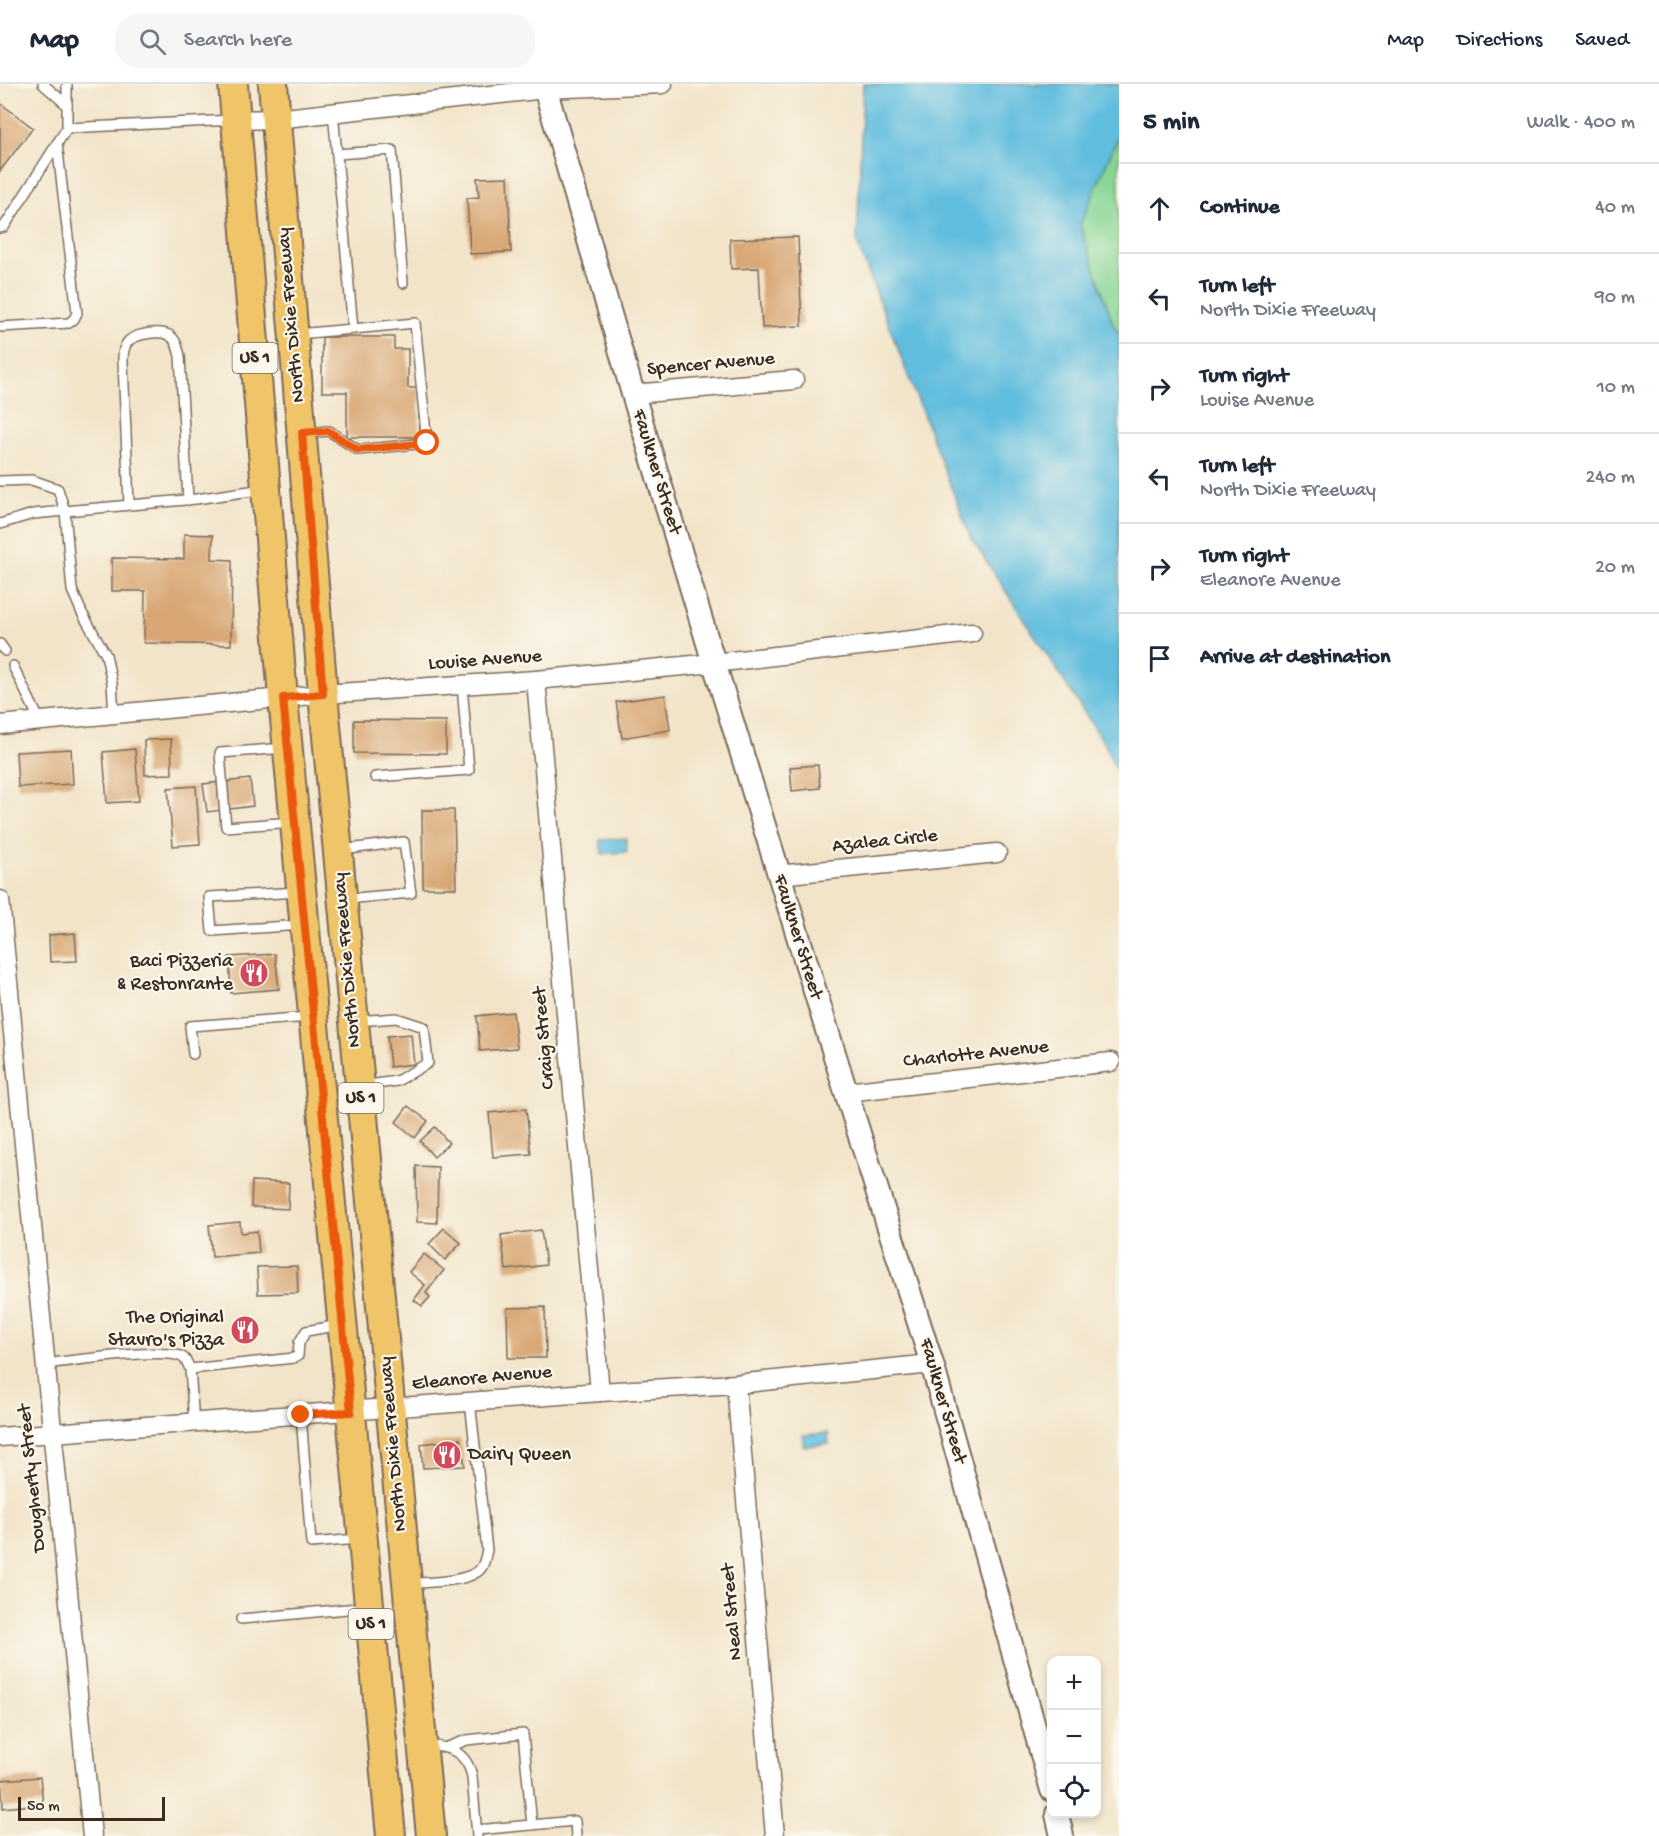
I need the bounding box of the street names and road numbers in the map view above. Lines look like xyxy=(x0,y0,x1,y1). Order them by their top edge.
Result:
street label: North Dixie Freeway xyxy=(273,226,311,404)
road number: US 1 xyxy=(232,343,278,373)
street label: Spencer Avenue xyxy=(646,348,776,382)
street label: Faulkner Street xyxy=(626,406,686,539)
street label: Louise Avenue xyxy=(427,646,543,676)
street label: Azalea Circle xyxy=(831,825,940,859)
street label: North Dixie Freeway xyxy=(329,871,367,1049)
street label: Faulkner Street xyxy=(767,871,827,1004)
street label: Craig Street xyxy=(529,984,561,1090)
street label: Charlotte Avenue xyxy=(902,1036,1051,1074)
road number: US 1 xyxy=(338,1083,384,1113)
street label: Faulkner Street xyxy=(913,1335,971,1468)
street label: North Dixie Freeway xyxy=(375,1355,413,1533)
street label: Eleanore Avenue xyxy=(411,1361,554,1397)
street label: Dougherty Street xyxy=(14,1401,52,1555)
street label: Neal Street xyxy=(717,1561,749,1661)
road number: US 1 xyxy=(348,1609,394,1639)

